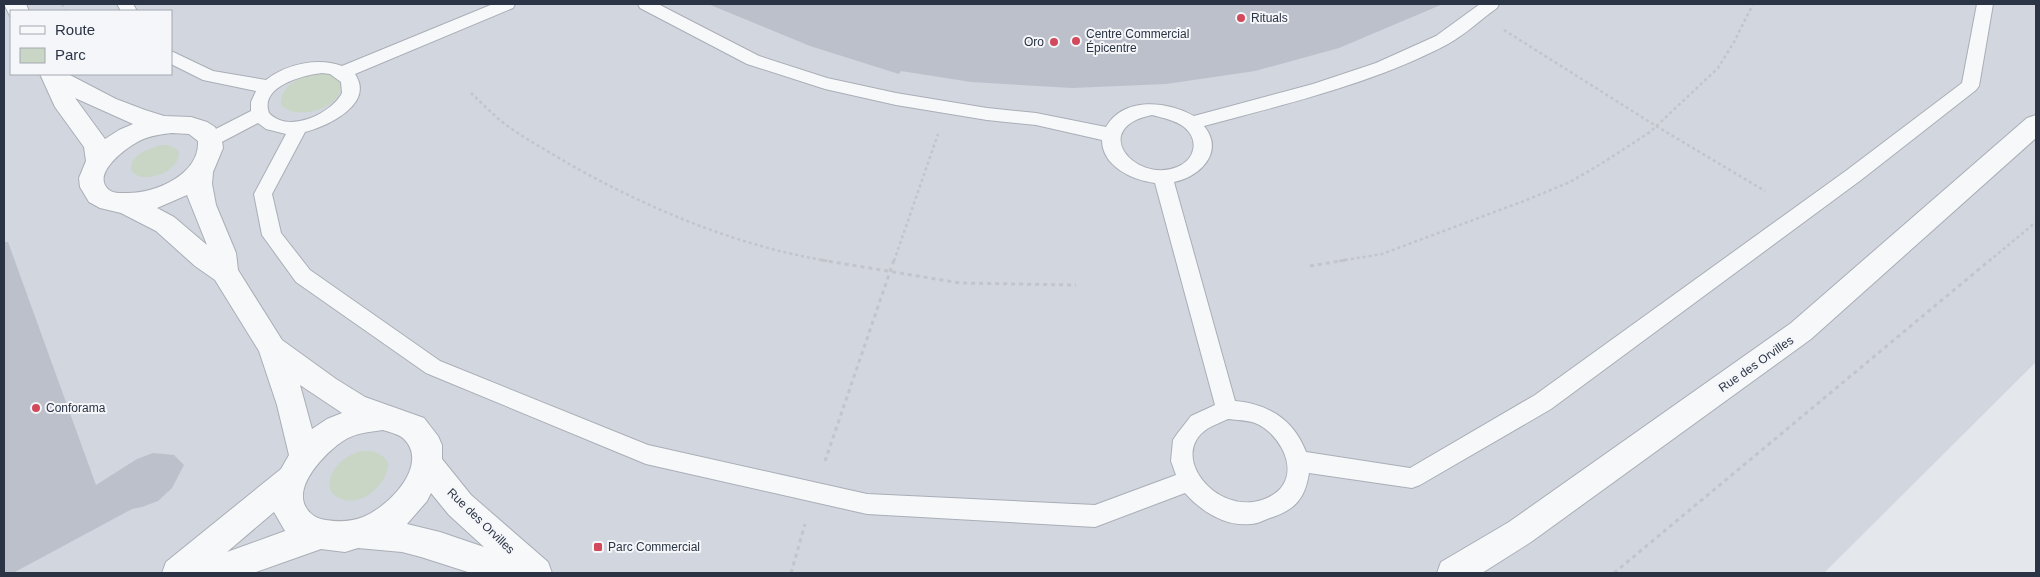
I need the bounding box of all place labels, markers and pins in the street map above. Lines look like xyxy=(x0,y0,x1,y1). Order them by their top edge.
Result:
place label: Rituals xyxy=(1251,11,1288,25)
marker: Rituals xyxy=(1235,12,1247,24)
place label: Centre Commercial Épicentre xyxy=(1086,27,1189,55)
place label: Oro xyxy=(1024,35,1044,49)
marker: Centre Commercial Épicentre xyxy=(1070,35,1082,47)
marker: Oro xyxy=(1048,36,1060,48)
place label: Conforama xyxy=(46,401,106,415)
marker: Conforama xyxy=(30,402,42,414)
place label: Parc Commercial xyxy=(608,540,700,554)
marker: Parc Commercial xyxy=(592,541,604,553)

